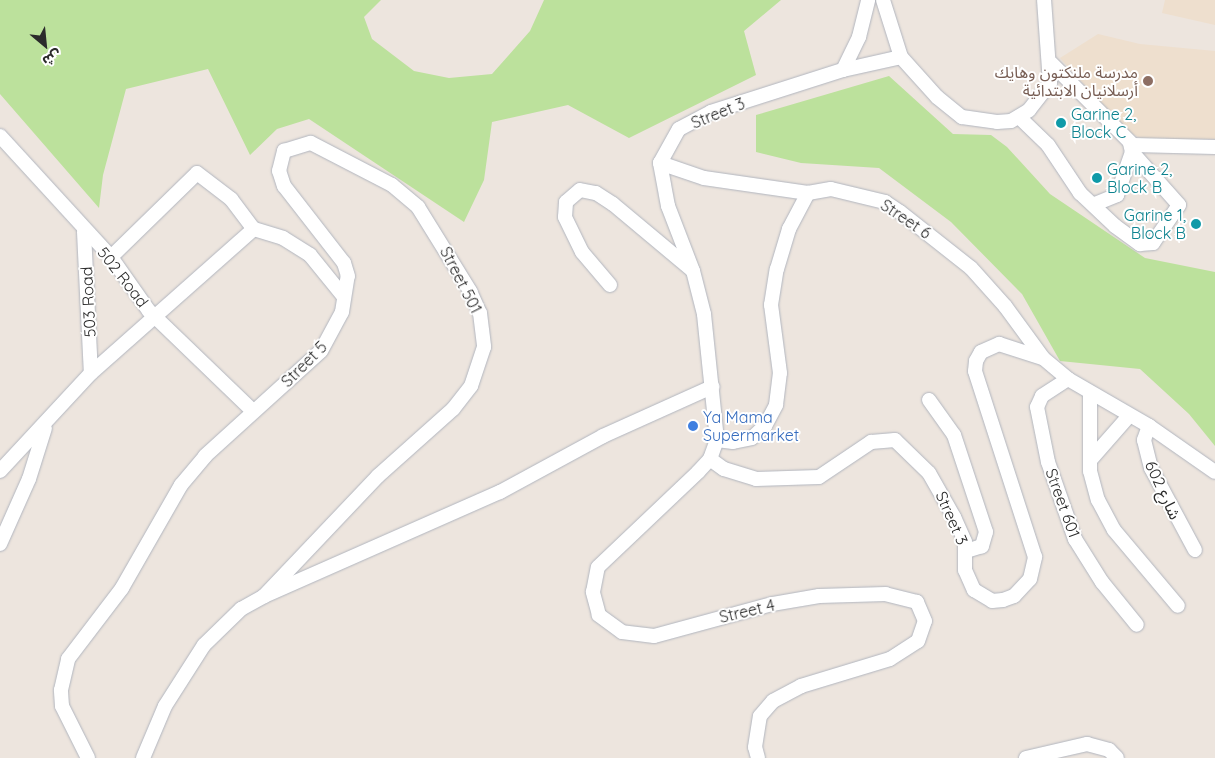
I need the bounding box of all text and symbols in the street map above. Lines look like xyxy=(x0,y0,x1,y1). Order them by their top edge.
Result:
north arrow xyxy=(20,20,70,70)
text: ش xyxy=(39,46,65,71)
place label: مدرسة ملنكتون وهايك أرسلانيان الابتدائية xyxy=(995,62,1138,100)
marker: مدرسة ملنكتون وهايك أرسلانيان الابتدائية xyxy=(1142,75,1154,87)
street label: Street 3 xyxy=(688,94,748,132)
place label: Garine 2, Block C xyxy=(1071,104,1136,142)
marker: Garine 2, Block C xyxy=(1055,117,1067,129)
place label: Garine 2, Block B xyxy=(1107,159,1172,197)
marker: Garine 2, Block B xyxy=(1091,172,1103,184)
street label: Street 6 xyxy=(877,195,935,243)
place label: Garine 1, Block B xyxy=(1124,205,1186,243)
marker: Garine 1, Block B xyxy=(1190,218,1202,230)
street label: 502 Road xyxy=(94,243,152,311)
street label: Street 501 xyxy=(436,243,486,317)
street label: 503 Road xyxy=(77,266,99,338)
street label: Street 5 xyxy=(277,337,331,391)
place label: Ya Mama Supermarket xyxy=(703,407,799,445)
marker: Ya Mama Supermarket xyxy=(687,420,699,432)
street label: شارع 602 xyxy=(1141,458,1185,522)
street label: Street 601 xyxy=(1042,466,1084,540)
street label: Street 3 xyxy=(932,488,972,548)
street label: Street 4 xyxy=(717,595,777,627)

